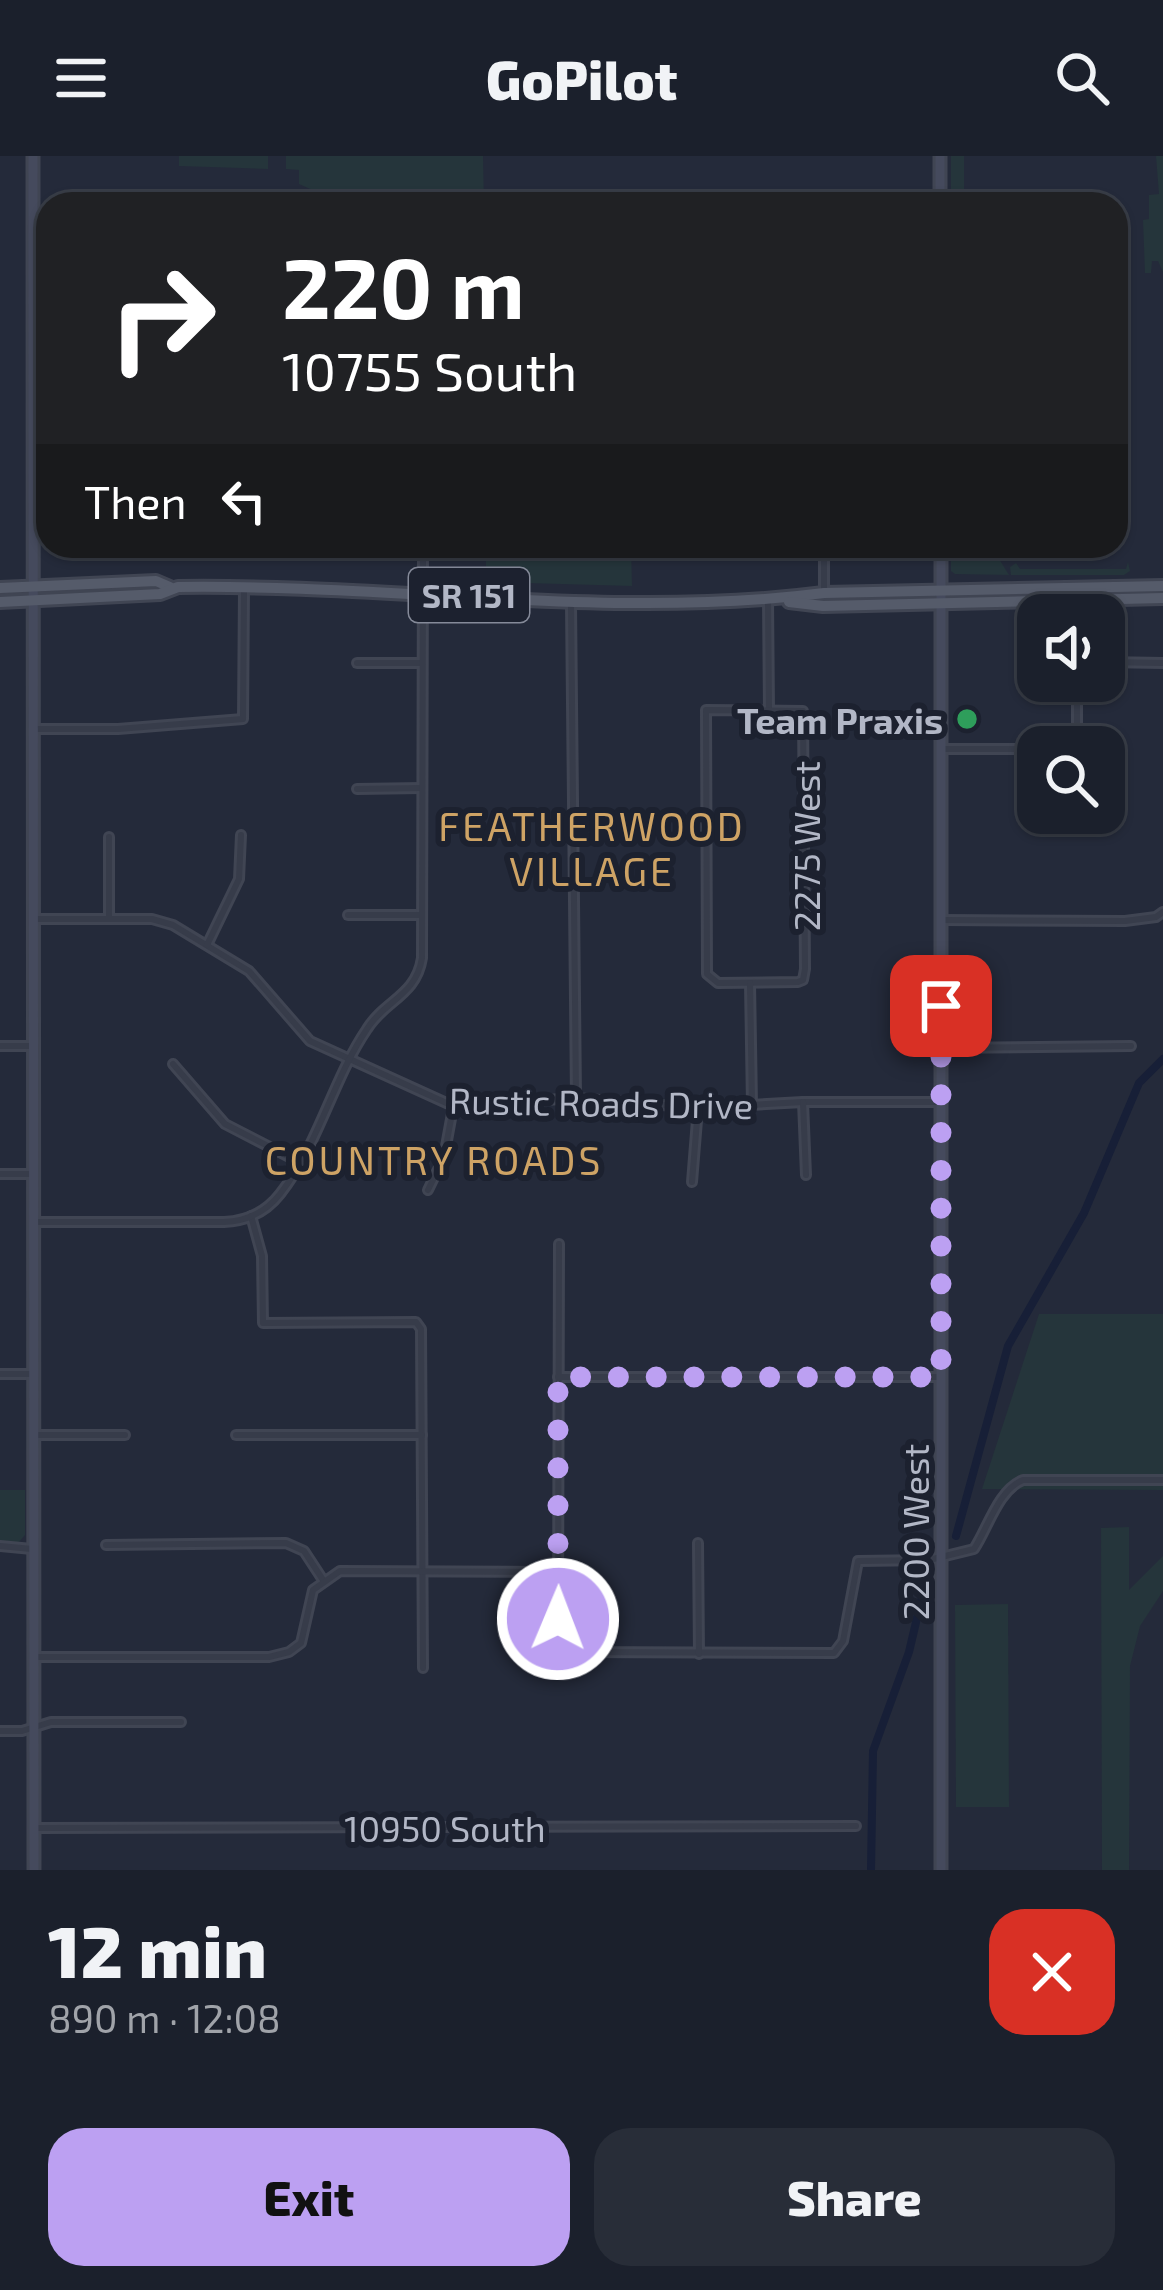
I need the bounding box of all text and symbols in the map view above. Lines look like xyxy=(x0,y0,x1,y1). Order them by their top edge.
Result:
icon: menu xyxy=(48,45,114,111)
icon: search xyxy=(1049,45,1115,111)
text: GoPilot xyxy=(486,46,677,111)
text: 220 m xyxy=(282,235,525,336)
icon: right xyxy=(84,240,240,396)
text: 10755 South xyxy=(282,337,577,402)
icon: left xyxy=(211,468,277,534)
text: Then xyxy=(84,474,187,528)
road number: SR 151 xyxy=(409,568,529,622)
map controls xyxy=(1017,594,1125,834)
button: sound xyxy=(1017,594,1125,702)
place label: Team Praxis xyxy=(737,698,943,741)
marker: Team Praxis xyxy=(954,706,980,732)
button: search xyxy=(1017,726,1125,834)
street label: 2275 West xyxy=(784,761,827,931)
district label: FEATHERWOOD VILLAGE xyxy=(438,802,746,894)
pin xyxy=(890,955,992,1057)
icon: arrive xyxy=(908,973,974,1039)
street label: Rustic Roads Drive xyxy=(449,1078,753,1126)
district label: COUNTRY ROADS xyxy=(265,1136,603,1183)
street label: 2200 West xyxy=(893,1444,936,1620)
position arrow xyxy=(495,1556,621,1682)
street label: 10950 South xyxy=(344,1806,546,1849)
text: 12 min xyxy=(48,1906,267,1992)
button: close xyxy=(989,1909,1115,2035)
text: 890 m · 12:08 xyxy=(48,1994,281,2041)
button: Exit xyxy=(48,2128,570,2266)
button: Share xyxy=(594,2128,1115,2266)

